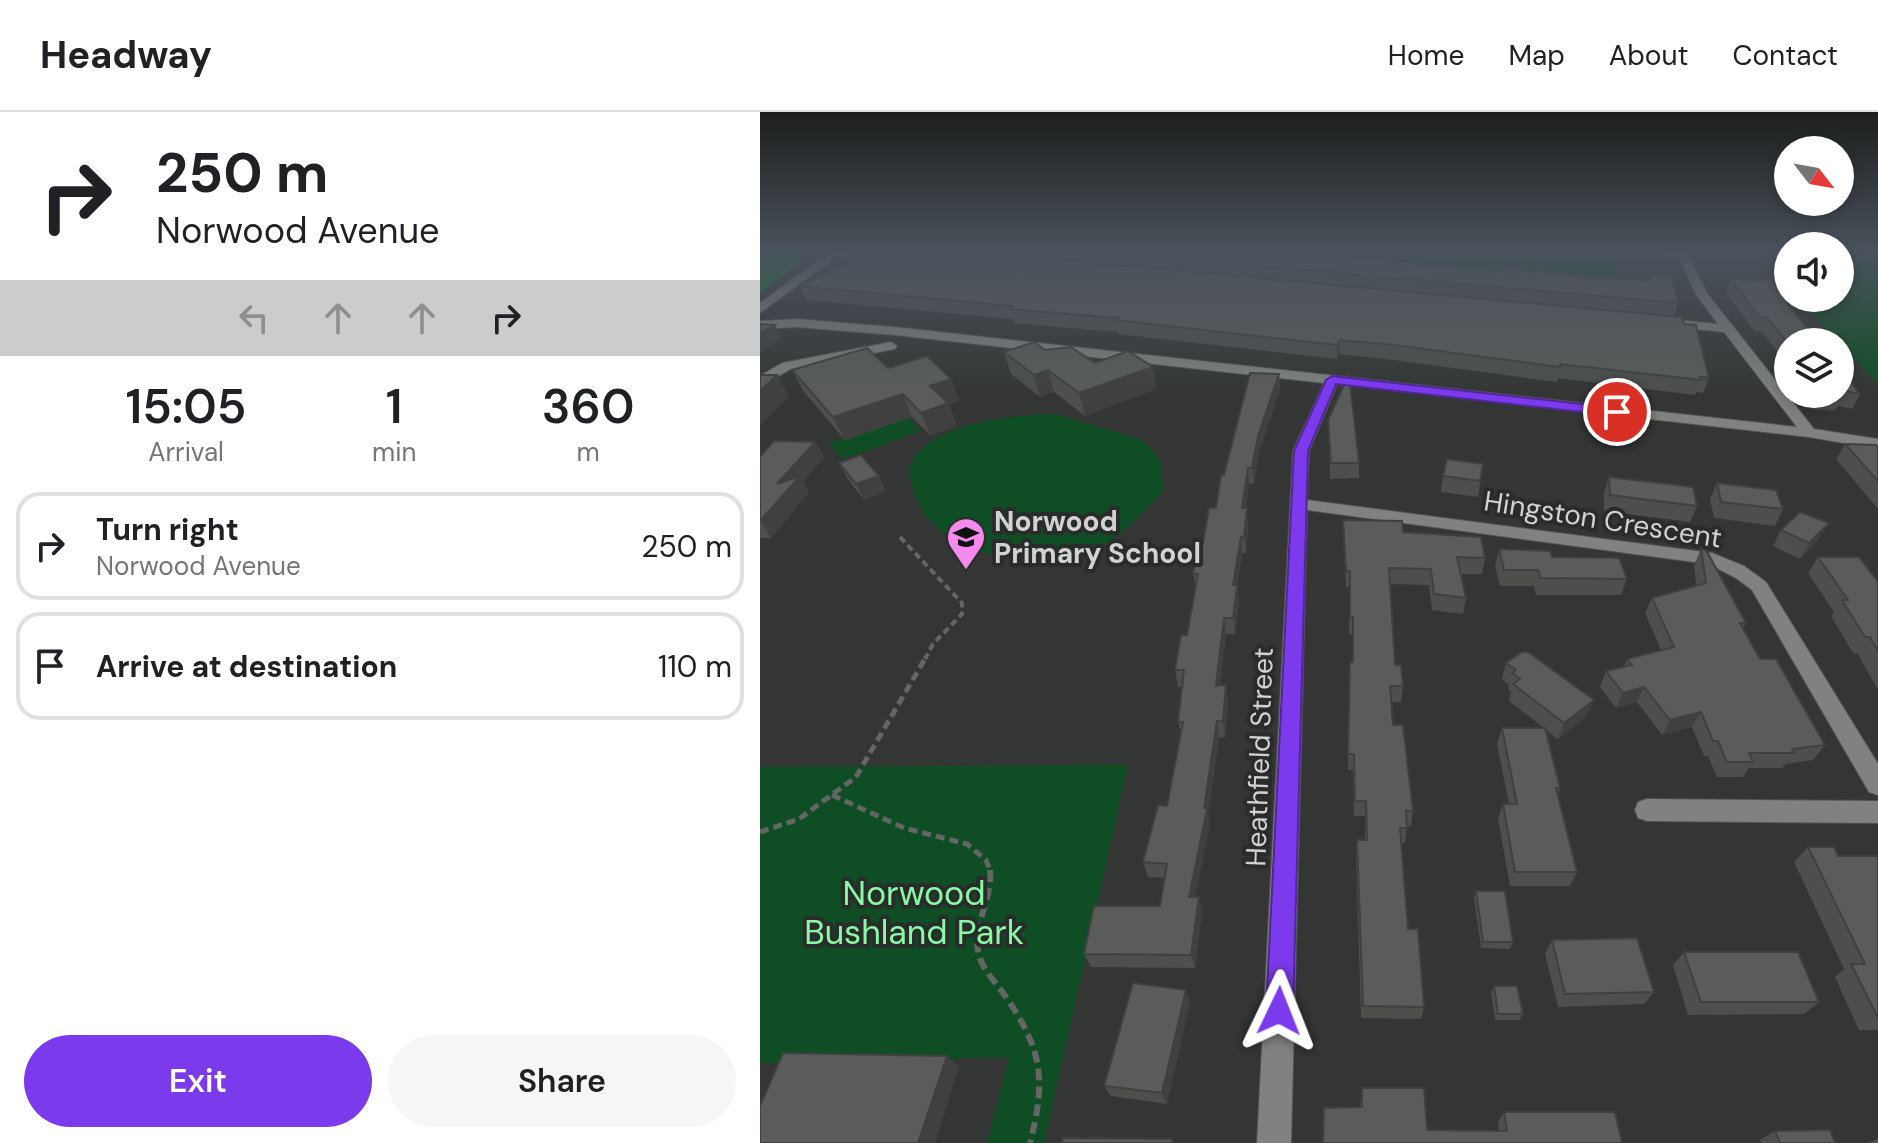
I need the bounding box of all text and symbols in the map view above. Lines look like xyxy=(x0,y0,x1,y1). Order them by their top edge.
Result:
text: Headway xyxy=(40,30,212,80)
text: Home xyxy=(1388,37,1464,74)
text: Map xyxy=(1508,37,1565,74)
text: About xyxy=(1609,37,1688,74)
text: Contact xyxy=(1732,37,1838,74)
text: 250 m xyxy=(156,136,328,209)
north arrow xyxy=(1774,136,1854,216)
map controls xyxy=(1774,136,1854,408)
icon: right xyxy=(24,144,128,248)
text: Norwood Avenue xyxy=(156,207,440,254)
button: sound xyxy=(1774,232,1854,312)
icon: left xyxy=(232,296,276,340)
icon: ahead xyxy=(316,296,360,340)
icon: ahead xyxy=(400,296,444,340)
icon: right xyxy=(484,296,528,340)
button: layers xyxy=(1774,328,1854,408)
text: 15:05 xyxy=(126,375,247,438)
text: 1 xyxy=(386,375,403,438)
text: 360 xyxy=(542,375,635,438)
pin xyxy=(1583,378,1651,446)
icon: arrive xyxy=(1595,390,1639,434)
text: Arrival xyxy=(148,435,224,469)
text: min xyxy=(372,435,416,469)
text: m xyxy=(577,435,600,469)
street label: Hingston Crescent xyxy=(1481,482,1725,557)
place label: Norwood Primary School xyxy=(994,503,1201,572)
text: Turn right xyxy=(96,510,239,549)
school or university icon: Norwood Primary School xyxy=(945,516,987,571)
icon: right xyxy=(28,524,72,568)
text: 250 m xyxy=(641,527,732,566)
text: Norwood Avenue xyxy=(96,549,301,583)
icon: arrive xyxy=(28,644,72,688)
text: Arrive at destination xyxy=(96,647,397,686)
text: 110 m xyxy=(658,647,732,686)
street label: Heathfield Street xyxy=(1237,647,1282,867)
park label: Norwood Bushland Park xyxy=(804,871,1024,955)
position arrow xyxy=(1237,969,1321,1053)
button: Exit xyxy=(24,1035,372,1127)
button: Share xyxy=(388,1035,736,1127)

